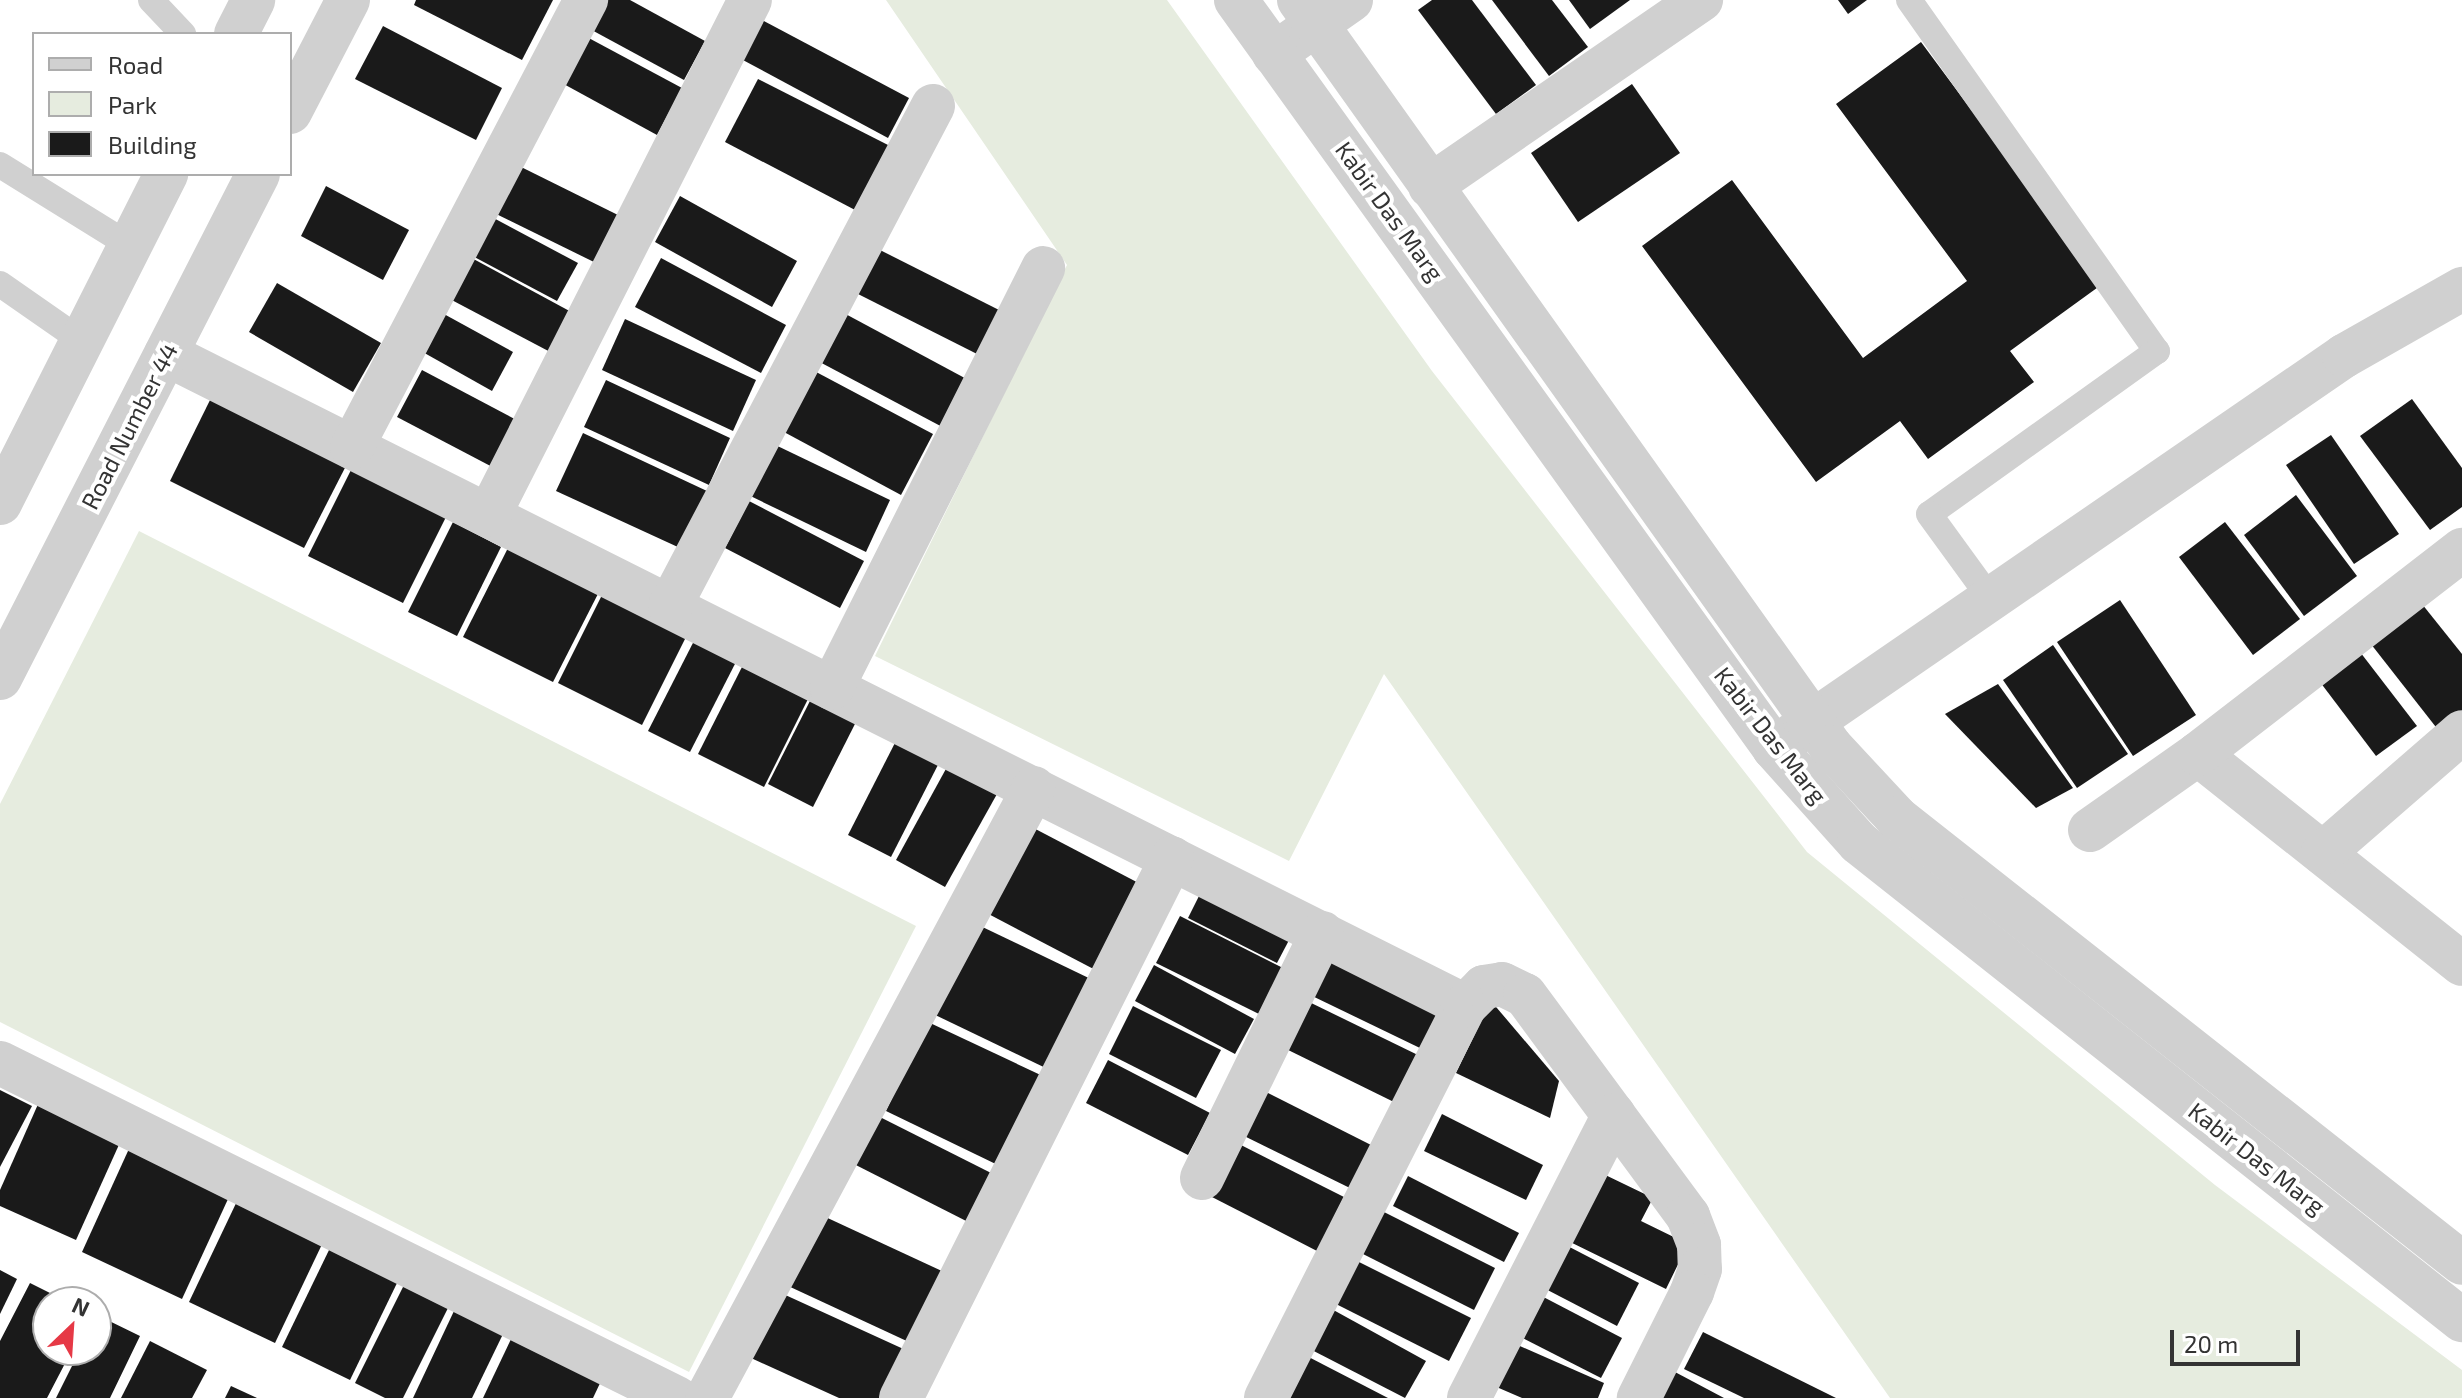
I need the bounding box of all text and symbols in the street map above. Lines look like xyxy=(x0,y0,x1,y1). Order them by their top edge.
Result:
legend xyxy=(32,32,292,176)
text: Road xyxy=(108,50,163,79)
text: Park xyxy=(108,90,157,119)
text: Building xyxy=(108,130,197,159)
street label: Kabir Das Marg xyxy=(1330,135,1450,287)
street label: Road Number 44 xyxy=(75,338,183,514)
street label: Kabir Das Marg xyxy=(1709,661,1833,809)
street label: Kabir Das Marg xyxy=(2183,1096,2331,1220)
north arrow xyxy=(32,1286,112,1366)
text: N xyxy=(69,1291,94,1321)
scale bar xyxy=(2174,1314,2304,1364)
text: 20 m xyxy=(2184,1329,2238,1358)

